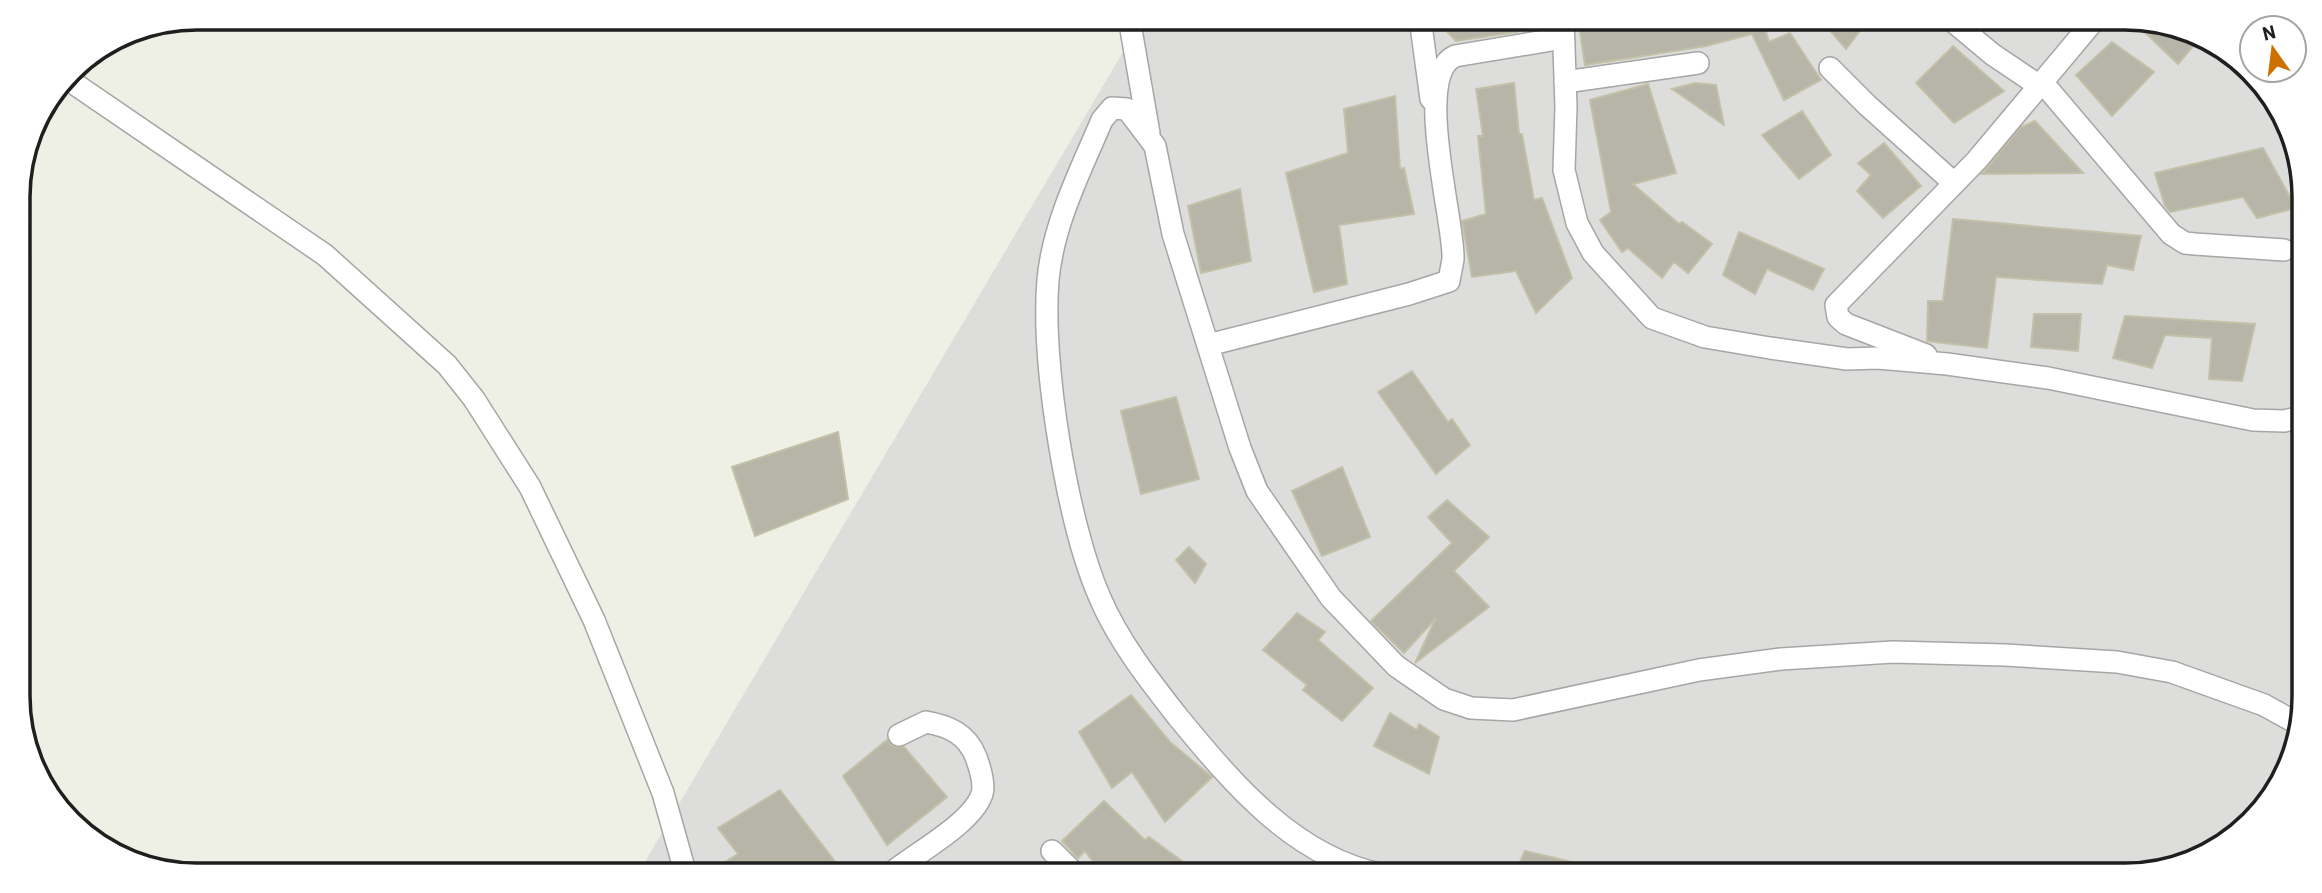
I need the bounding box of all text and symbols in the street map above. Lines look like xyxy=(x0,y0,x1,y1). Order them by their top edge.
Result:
north arrow xyxy=(2238,14,2308,84)
text: N xyxy=(2260,19,2278,45)

